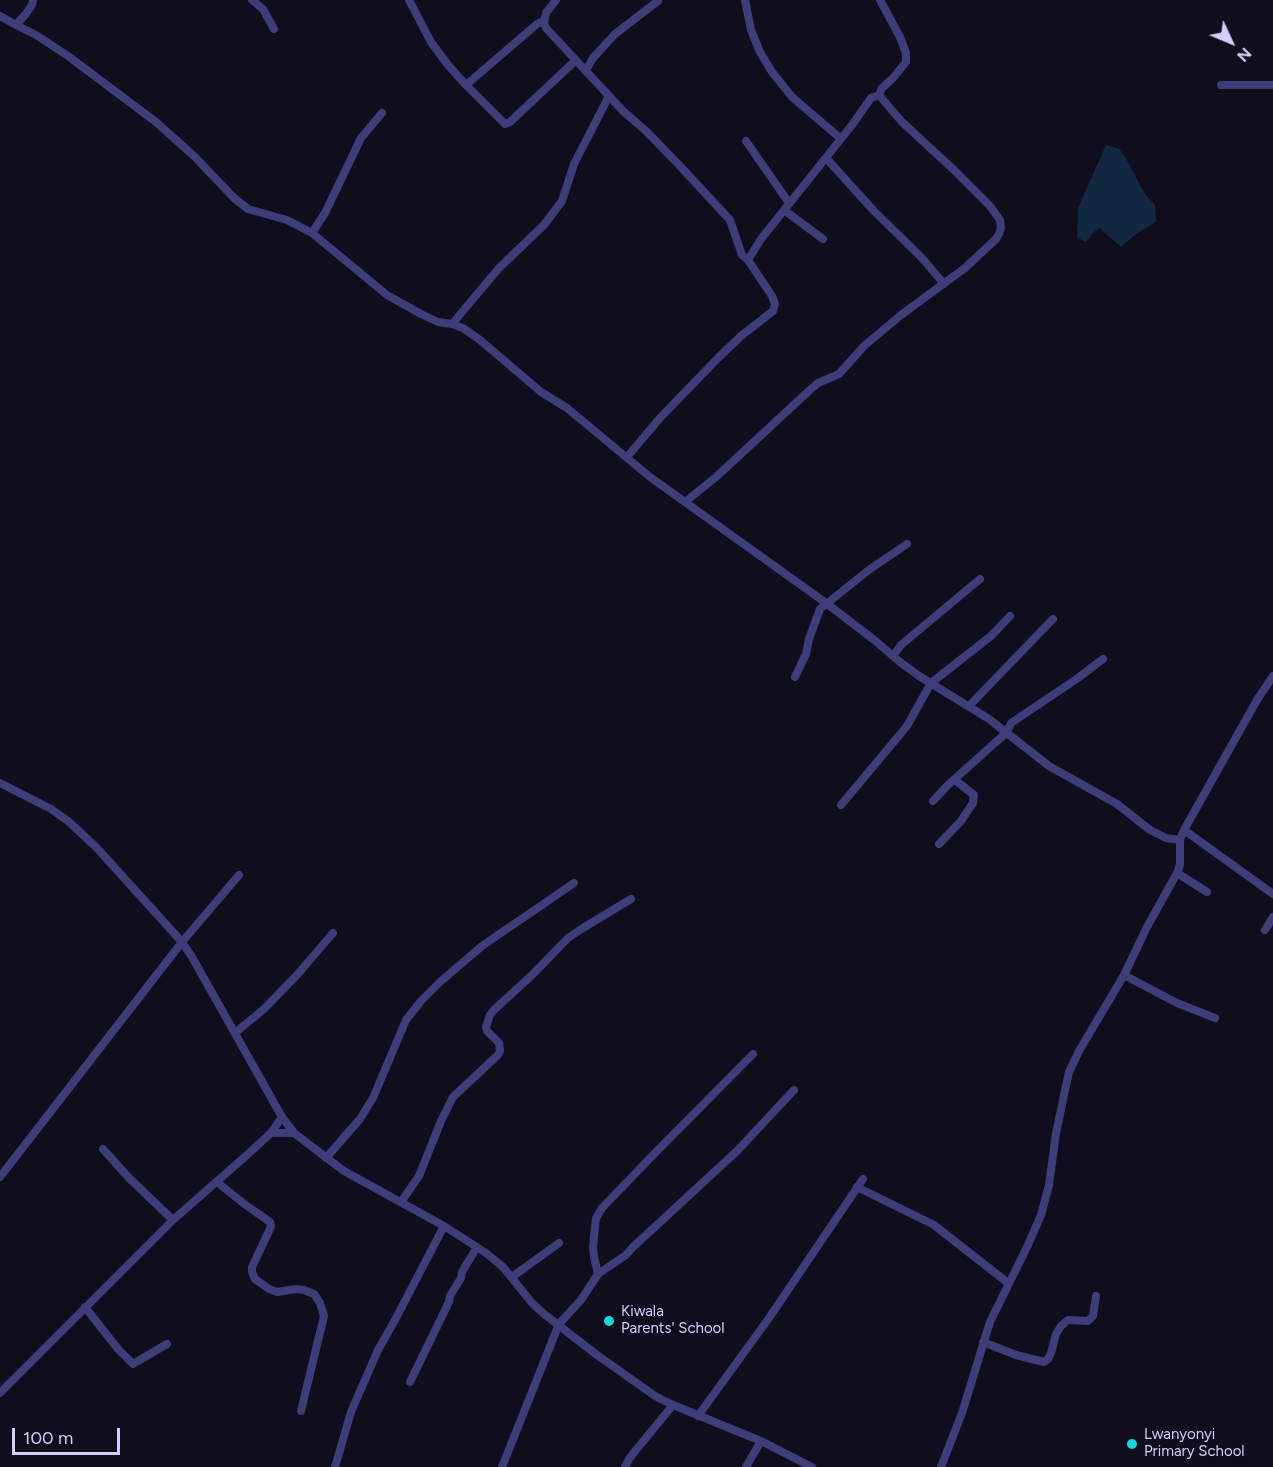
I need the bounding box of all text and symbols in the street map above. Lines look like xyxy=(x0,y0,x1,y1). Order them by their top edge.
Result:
north arrow xyxy=(1201,12,1261,72)
text: N xyxy=(1233,44,1255,66)
place label: Kiwala Parents' School xyxy=(621,1303,725,1338)
marker: Kiwala Parents' School xyxy=(602,1314,616,1328)
scale bar xyxy=(15,1416,123,1454)
place label: Lwanyonyi Primary School xyxy=(1144,1426,1245,1461)
text: 100 m xyxy=(23,1427,73,1449)
marker: Lwanyonyi Primary School xyxy=(1125,1437,1139,1451)

